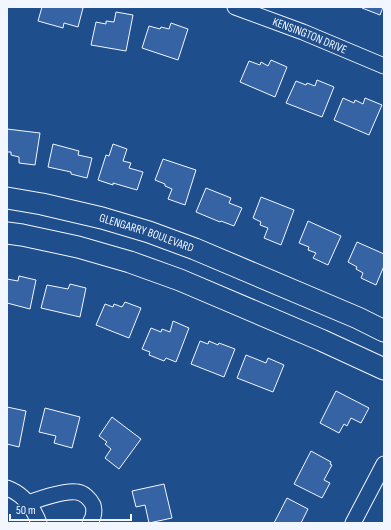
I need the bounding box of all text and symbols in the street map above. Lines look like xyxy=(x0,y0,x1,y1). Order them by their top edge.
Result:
street label: KENSINGTON DRIVE xyxy=(270,14,349,57)
street label: GLENGARRY BOULEVARD xyxy=(97,210,196,255)
scale bar xyxy=(10,496,131,522)
text: 50 m xyxy=(16,503,36,518)

